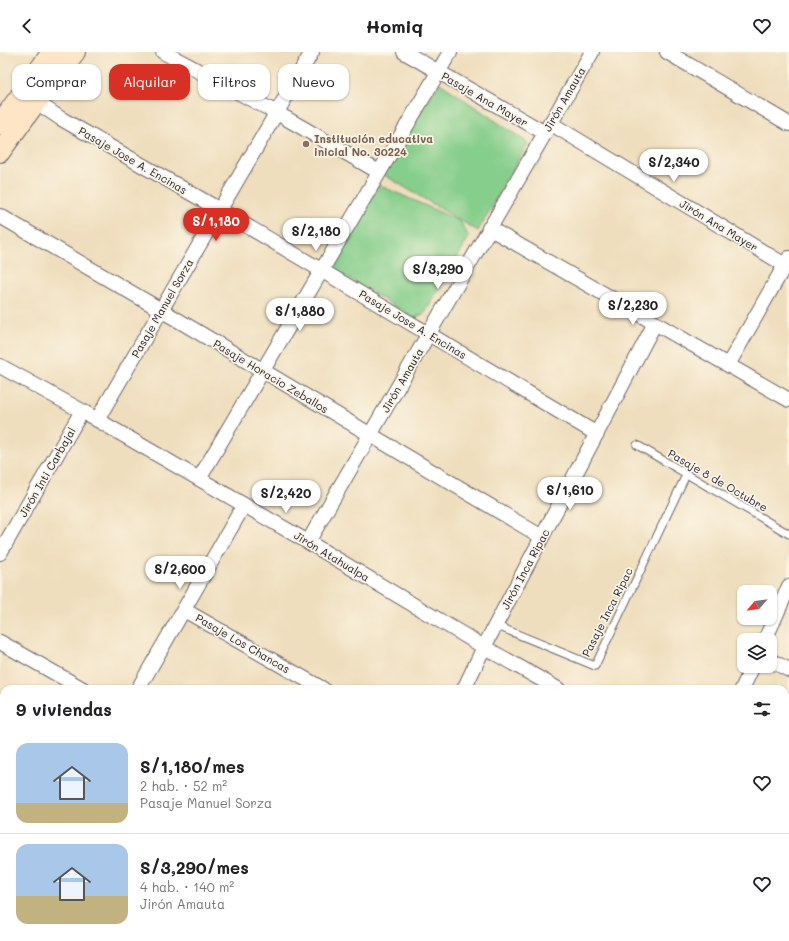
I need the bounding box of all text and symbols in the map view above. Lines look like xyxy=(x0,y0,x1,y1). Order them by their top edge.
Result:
text: Homiq xyxy=(366,14,423,38)
icon: back xyxy=(16,15,38,37)
icon: heart xyxy=(751,15,773,37)
chip: Comprar xyxy=(12,64,101,100)
chip: Alquilar xyxy=(109,64,190,100)
chip: Filtros xyxy=(198,64,270,100)
chip: Nuevo xyxy=(278,64,349,100)
street label: Jirón Amauta xyxy=(540,64,589,134)
street label: Pasaje Ana Mayer xyxy=(439,68,531,130)
street label: Pasaje Jose A. Encinas xyxy=(76,123,190,197)
place label: Institución educativa inicial No. 30224 xyxy=(314,131,433,159)
marker: Institución educativa inicial No. 30224 xyxy=(301,139,311,149)
pin: S/2,340 xyxy=(637,149,711,183)
text: S/2,340 xyxy=(648,153,700,170)
street label: Jirón Ana Mayer xyxy=(677,196,761,254)
pin: S/1,180 xyxy=(179,208,253,242)
text: S/1,180 xyxy=(192,212,240,229)
pin: S/2,180 xyxy=(279,218,353,252)
text: S/2,180 xyxy=(291,222,341,239)
street label: Pasaje Manuel Sorza xyxy=(128,256,197,360)
pin: S/3,290 xyxy=(401,256,475,290)
text: S/3,290 xyxy=(413,260,463,277)
street label: Pasaje Jose A. Encinas xyxy=(356,286,470,362)
pin: S/2,230 xyxy=(596,292,670,326)
text: S/2,230 xyxy=(608,296,658,313)
pin: S/1,880 xyxy=(263,298,337,332)
text: S/1,880 xyxy=(275,302,325,319)
street label: Pasaje Horacio Zeballos xyxy=(211,336,331,416)
street label: Jirón Amauta xyxy=(378,345,427,415)
street label: Jirón Inti Carbajal xyxy=(15,424,79,520)
street label: Pasaje 8 de Octubre xyxy=(665,445,771,515)
pin: S/1,610 xyxy=(533,477,607,511)
pin: S/2,420 xyxy=(249,480,323,514)
text: S/1,610 xyxy=(546,481,594,498)
text: S/2,420 xyxy=(261,484,311,501)
street label: Jirón Inca Ripac xyxy=(497,526,553,612)
street label: Jirón Atahualpa xyxy=(291,527,373,585)
pin: S/2,600 xyxy=(143,556,217,590)
text: S/2,600 xyxy=(154,560,206,577)
street label: Pasaje Inca Ripac xyxy=(578,565,636,659)
north arrow xyxy=(737,585,777,625)
map controls xyxy=(737,585,777,673)
street label: Pasaje Los Chancas xyxy=(193,610,293,676)
button: layers xyxy=(737,633,777,673)
text: 9 viviendas xyxy=(16,698,112,720)
icon: filters xyxy=(751,698,773,720)
text: S/1,180/mes xyxy=(140,755,244,777)
icon: home xyxy=(48,759,96,807)
icon: heart xyxy=(751,772,773,794)
text: 2 hab. · 52 m² xyxy=(140,777,227,794)
text: Pasaje Manuel Sorza xyxy=(140,794,272,811)
text: S/3,290/mes xyxy=(140,856,249,878)
icon: home xyxy=(48,860,96,908)
icon: heart xyxy=(751,873,773,895)
text: 4 hab. · 140 m² xyxy=(140,878,234,895)
text: Jirón Amauta xyxy=(140,895,225,912)

